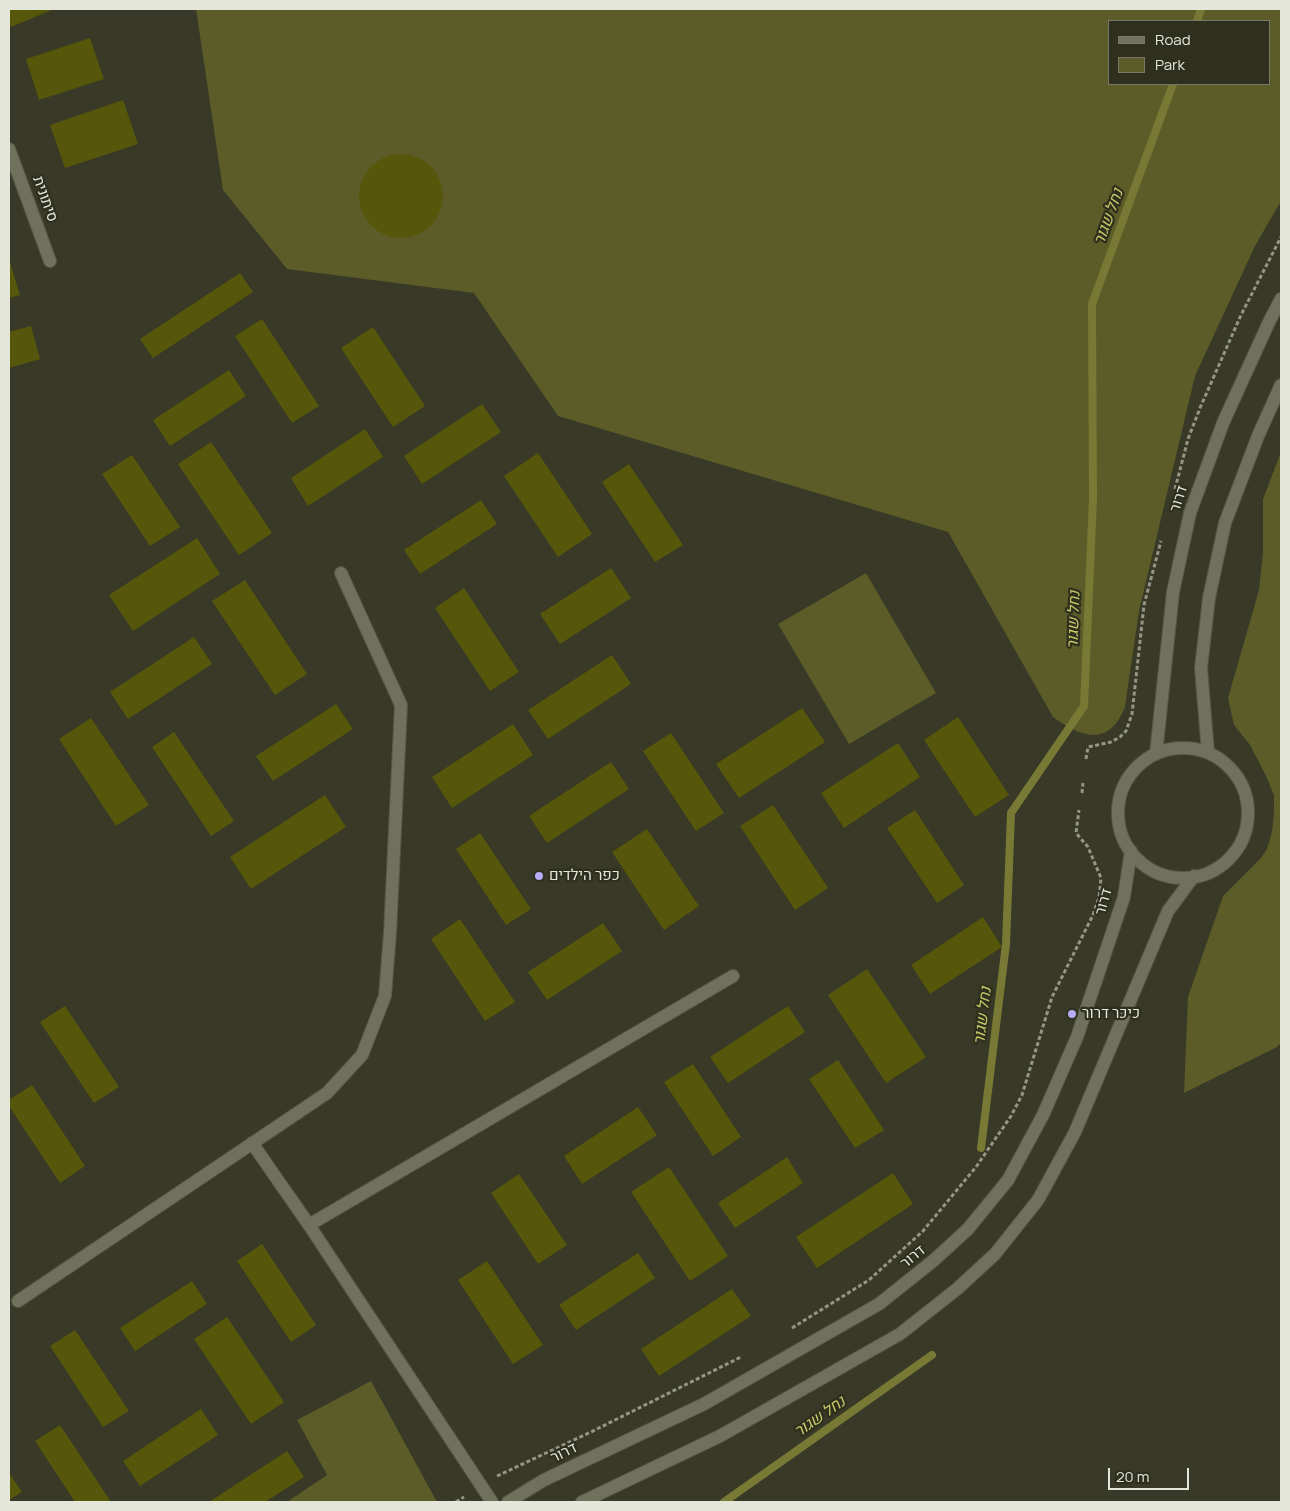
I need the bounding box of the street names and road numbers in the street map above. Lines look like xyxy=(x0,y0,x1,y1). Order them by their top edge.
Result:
street label: סיתונית xyxy=(28,174,62,224)
street label: דרור xyxy=(1166,483,1192,515)
street label: דרור xyxy=(1092,887,1116,917)
street label: דרור xyxy=(897,1242,929,1272)
street label: דרור xyxy=(548,1439,580,1467)

